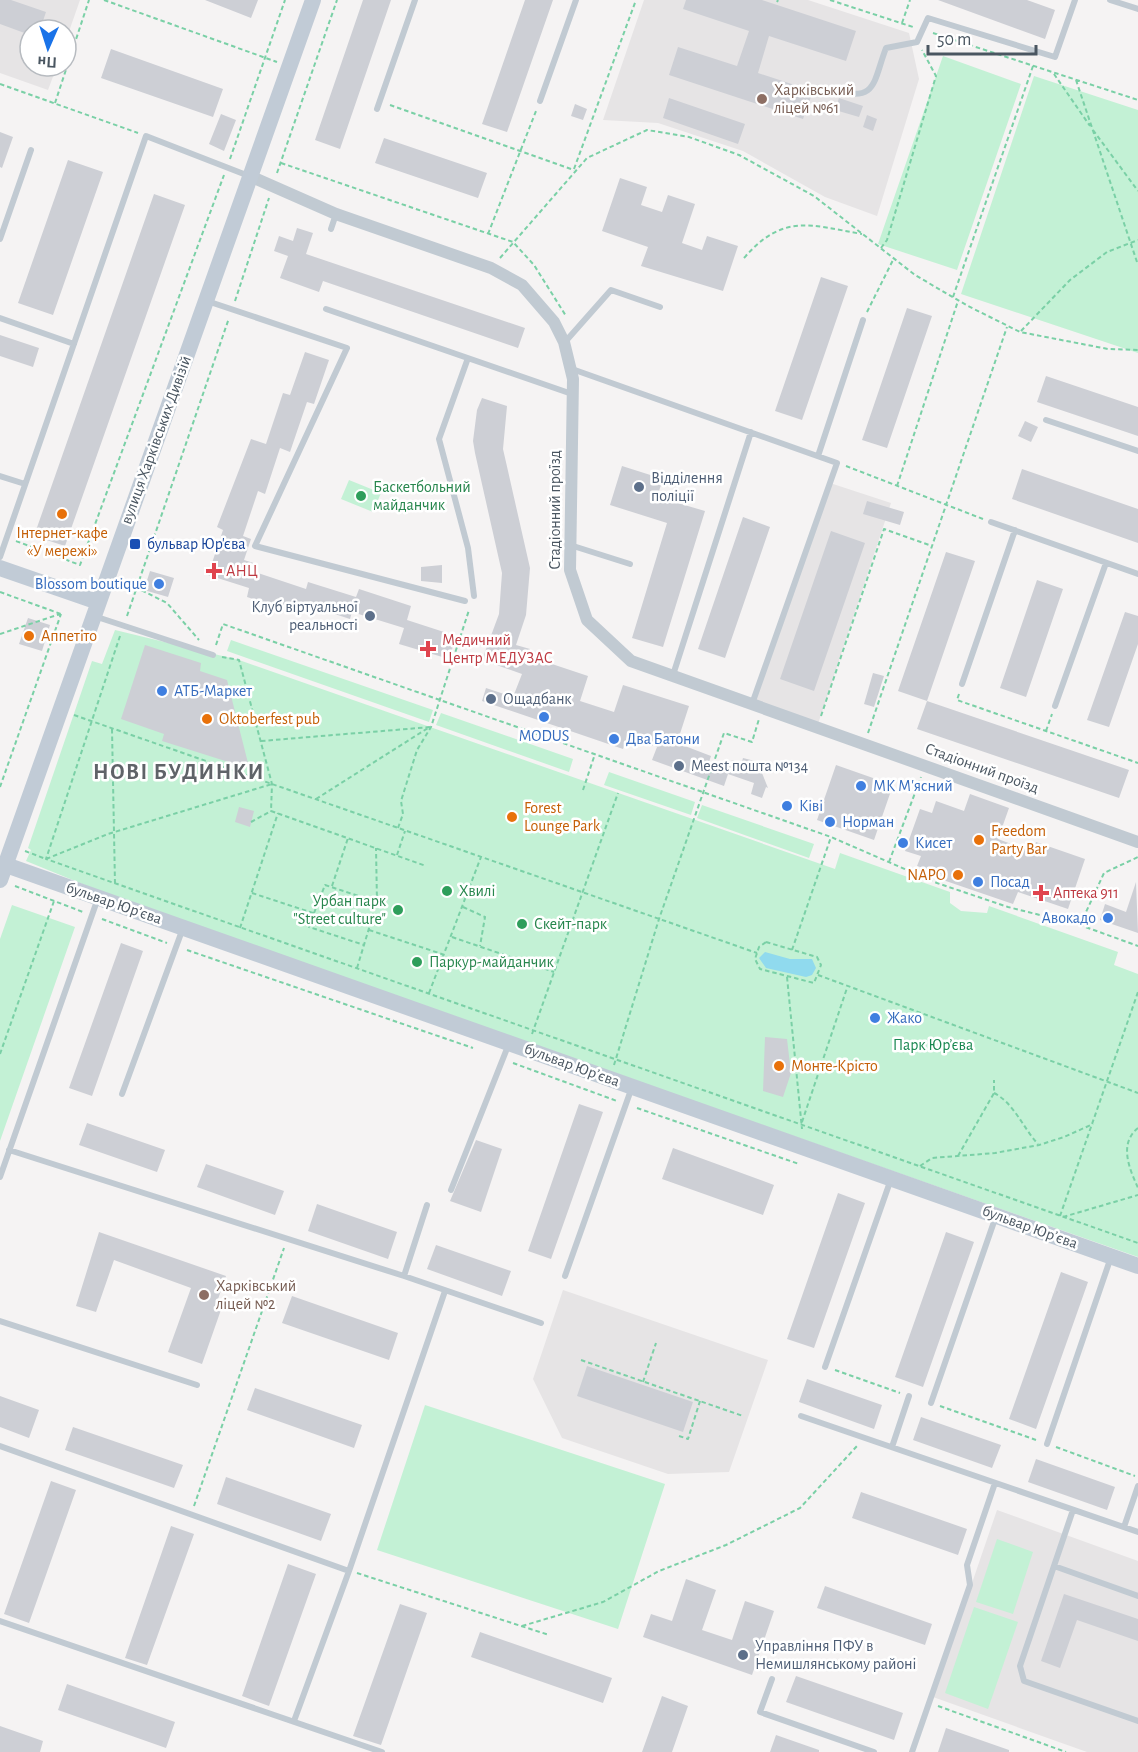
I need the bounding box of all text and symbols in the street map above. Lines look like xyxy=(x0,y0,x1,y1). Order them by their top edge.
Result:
north arrow xyxy=(18,18,78,78)
scale bar xyxy=(928,18,1036,56)
text: 50 m xyxy=(937,31,971,49)
text: Пн xyxy=(37,53,57,70)
place label: Харківський ліцей №61 xyxy=(774,82,854,116)
marker: Харківський ліцей №61 xyxy=(755,92,769,106)
street label: вулиця Харківських Дивізій xyxy=(118,354,195,527)
street label: Стадіонний проїзд xyxy=(547,450,563,570)
place label: Відділення поліції xyxy=(651,470,723,504)
place label: Баскетбольний майданчик xyxy=(373,479,471,513)
marker: Відділення поліції xyxy=(632,480,646,494)
marker: Баскетбольний майданчик xyxy=(354,489,368,503)
marker: Інтернет-кафе «У мережі» xyxy=(55,507,69,521)
place label: Інтернет-кафе «У мережі» xyxy=(16,525,108,559)
place label: бульвар Юр'єва xyxy=(147,536,246,553)
marker: бульвар Юр'єва xyxy=(128,537,142,551)
place label: АНЦ xyxy=(226,563,258,579)
marker: АНЦ xyxy=(207,564,221,578)
place label: Blossom boutique xyxy=(35,576,147,592)
marker: Blossom boutique xyxy=(152,577,166,591)
place label: Клуб віртуальної реальності xyxy=(251,599,358,633)
marker: Клуб віртуальної реальності xyxy=(363,609,377,623)
place label: Аппетіто xyxy=(41,628,97,644)
marker: Аппетіто xyxy=(22,629,36,643)
place label: Медичний Центр МЕДУЗАС xyxy=(442,632,553,666)
marker: Медичний Центр МЕДУЗАС xyxy=(419,640,437,658)
place label: АТБ-Маркет xyxy=(174,683,252,699)
marker: АТБ-Маркет xyxy=(155,684,169,698)
place label: Ощадбанк xyxy=(503,691,572,707)
marker: Ощадбанк xyxy=(484,692,498,706)
marker: MODUS xyxy=(537,710,551,724)
place label: Oktoberfest pub xyxy=(219,711,320,727)
marker: Oktoberfest pub xyxy=(200,712,214,726)
place label: MODUS xyxy=(519,728,569,744)
place label: Два Батони xyxy=(626,731,700,747)
marker: Два Батони xyxy=(607,732,621,746)
street label: Стадіонний проїзд xyxy=(923,740,1041,796)
place label: Meest пошта №134 xyxy=(691,758,809,774)
marker: Meest пошта №134 xyxy=(672,759,686,773)
district label: НОВІ БУДИНКИ xyxy=(93,761,265,783)
place label: МК М'ясний xyxy=(873,778,953,794)
marker: МК М'ясний xyxy=(854,779,868,793)
place label: Ківі xyxy=(799,798,823,814)
marker: Ківі xyxy=(780,799,794,813)
place label: Forest Lounge Park xyxy=(524,800,601,834)
marker: Forest Lounge Park xyxy=(505,810,519,824)
place label: Норман xyxy=(842,814,894,830)
marker: Норман xyxy=(823,815,837,829)
place label: Freedom Party Bar xyxy=(991,823,1048,858)
marker: Freedom Party Bar xyxy=(972,833,986,847)
place label: Кисет xyxy=(915,835,952,851)
marker: Кисет xyxy=(896,836,910,850)
place label: NAPO xyxy=(907,867,946,883)
marker: NAPO xyxy=(951,868,965,882)
place label: Посад xyxy=(990,874,1030,890)
marker: Посад xyxy=(971,875,985,889)
street label: бульвар Юрʼєва xyxy=(64,879,164,928)
place label: Хвилі xyxy=(459,883,495,899)
marker: Хвилі xyxy=(440,884,454,898)
place label: Аптека 911 xyxy=(1053,885,1119,901)
marker: Аптека 911 xyxy=(1034,886,1048,900)
place label: Урбан парк "Street culture" xyxy=(293,893,387,927)
marker: Урбан парк "Street culture" xyxy=(391,903,405,917)
place label: Авокадо xyxy=(1042,910,1096,926)
marker: Авокадо xyxy=(1101,911,1115,925)
place label: Скейт-парк xyxy=(534,916,608,932)
marker: Скейт-парк xyxy=(515,917,529,931)
place label: Паркур-майданчик xyxy=(429,954,555,971)
marker: Паркур-майданчик xyxy=(410,955,424,969)
place label: Жако xyxy=(887,1010,922,1026)
marker: Жако xyxy=(868,1011,882,1025)
park label: Парк Юр’єва xyxy=(893,1037,973,1053)
street label: бульвар Юрʼєва xyxy=(522,1040,622,1091)
place label: Монте-Крісто xyxy=(791,1058,878,1074)
marker: Монте-Крісто xyxy=(772,1059,786,1073)
street label: бульвар Юрʼєва xyxy=(980,1202,1080,1253)
place label: Харківський ліцей №2 xyxy=(216,1278,296,1312)
marker: Харківський ліцей №2 xyxy=(197,1288,211,1302)
place label: Управління ПФУ в Немишлянському районі xyxy=(755,1638,916,1673)
marker: Управління ПФУ в Немишлянському районі xyxy=(736,1648,750,1662)

